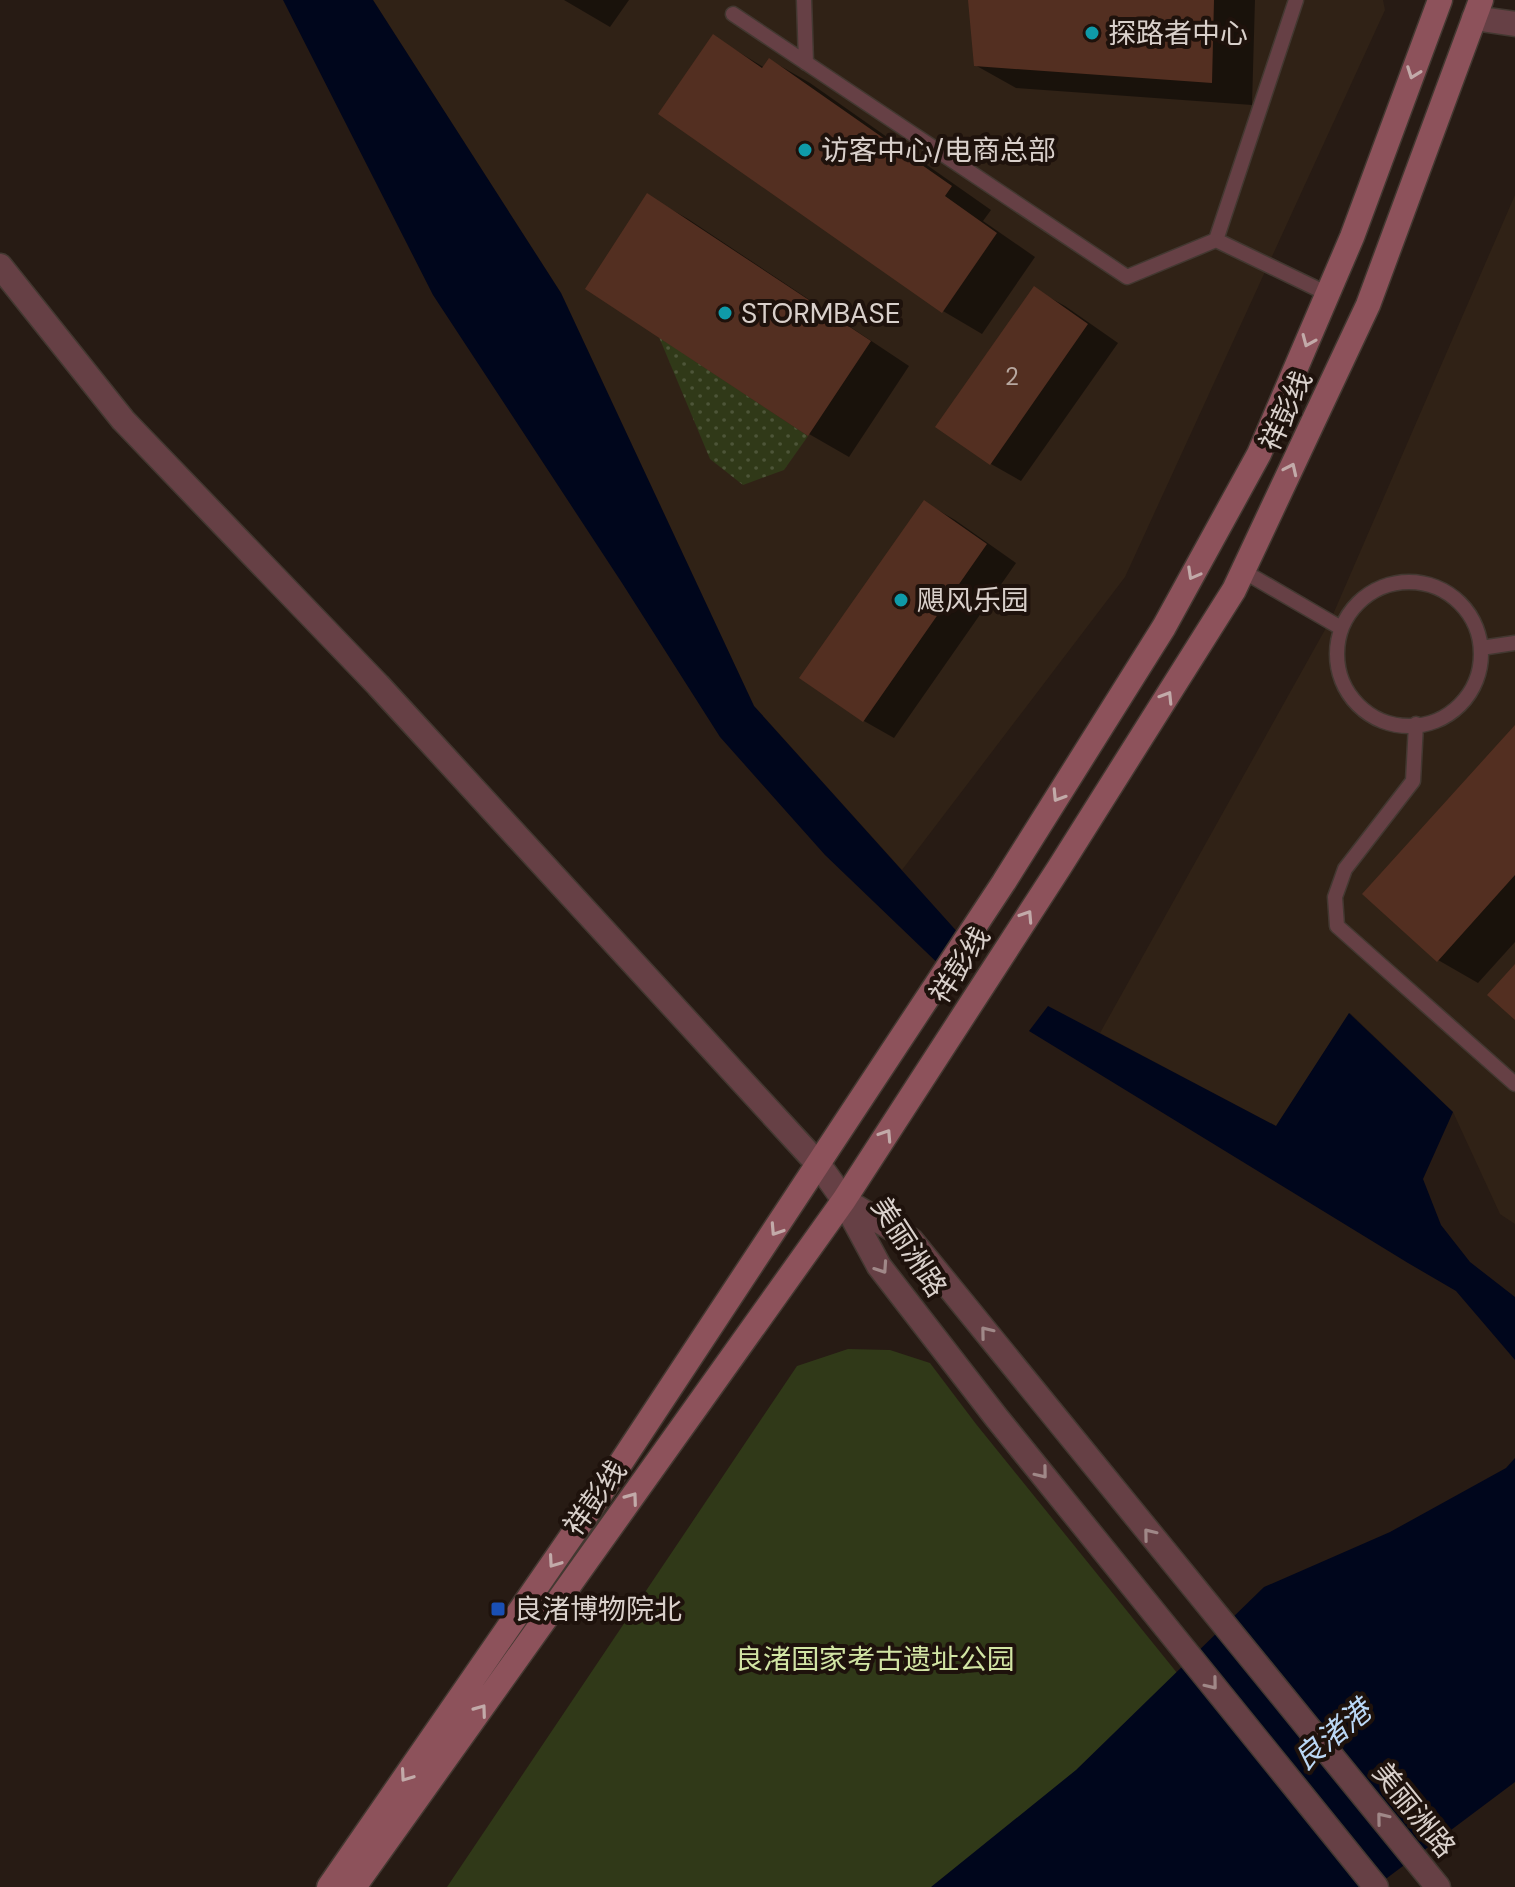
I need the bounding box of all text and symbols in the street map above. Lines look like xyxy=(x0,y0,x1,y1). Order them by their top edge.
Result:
place label: 探路者中心 xyxy=(1108,15,1248,52)
marker: 探路者中心 xyxy=(1083,24,1101,42)
one-way arrow xyxy=(1406,65,1423,79)
place label: 访客中心/电商总部 xyxy=(821,132,1056,169)
marker: 访客中心/电商总部 xyxy=(796,141,814,159)
place label: STORMBASE xyxy=(741,295,901,332)
marker: STORMBASE xyxy=(716,304,734,322)
one-way arrow xyxy=(1301,333,1317,347)
house number: 2 xyxy=(1005,361,1019,392)
street label: 祥彭线 xyxy=(1251,365,1321,457)
one-way arrow xyxy=(1281,463,1297,478)
one-way arrow xyxy=(1187,565,1203,580)
place label: 飓风乐园 xyxy=(917,582,1029,619)
marker: 飓风乐园 xyxy=(892,591,910,609)
one-way arrow xyxy=(1157,691,1172,706)
one-way arrow xyxy=(1052,787,1067,802)
one-way arrow xyxy=(1018,911,1033,925)
street label: 祥彭线 xyxy=(922,920,998,1010)
one-way arrow xyxy=(877,1129,892,1144)
street label: 美丽洲路 xyxy=(863,1190,955,1304)
one-way arrow xyxy=(771,1221,786,1235)
one-way arrow xyxy=(872,1260,887,1274)
one-way arrow xyxy=(981,1326,995,1341)
street label: 祥彭线 xyxy=(555,1453,635,1543)
one-way arrow xyxy=(1032,1464,1047,1479)
one-way arrow xyxy=(622,1492,637,1506)
one-way arrow xyxy=(1144,1529,1159,1543)
one-way arrow xyxy=(549,1554,564,1568)
place label: 良渚博物院北 xyxy=(514,1591,682,1628)
marker: 良渚博物院北 xyxy=(489,1600,507,1618)
park label: 良渚国家考古遗址公园 xyxy=(735,1641,1015,1678)
one-way arrow xyxy=(1202,1674,1216,1689)
water label: 良渚港 xyxy=(1285,1689,1382,1779)
one-way arrow xyxy=(471,1704,486,1718)
street label: 美丽洲路 xyxy=(1364,1755,1464,1865)
one-way arrow xyxy=(401,1768,416,1782)
one-way arrow xyxy=(1377,1813,1392,1827)

